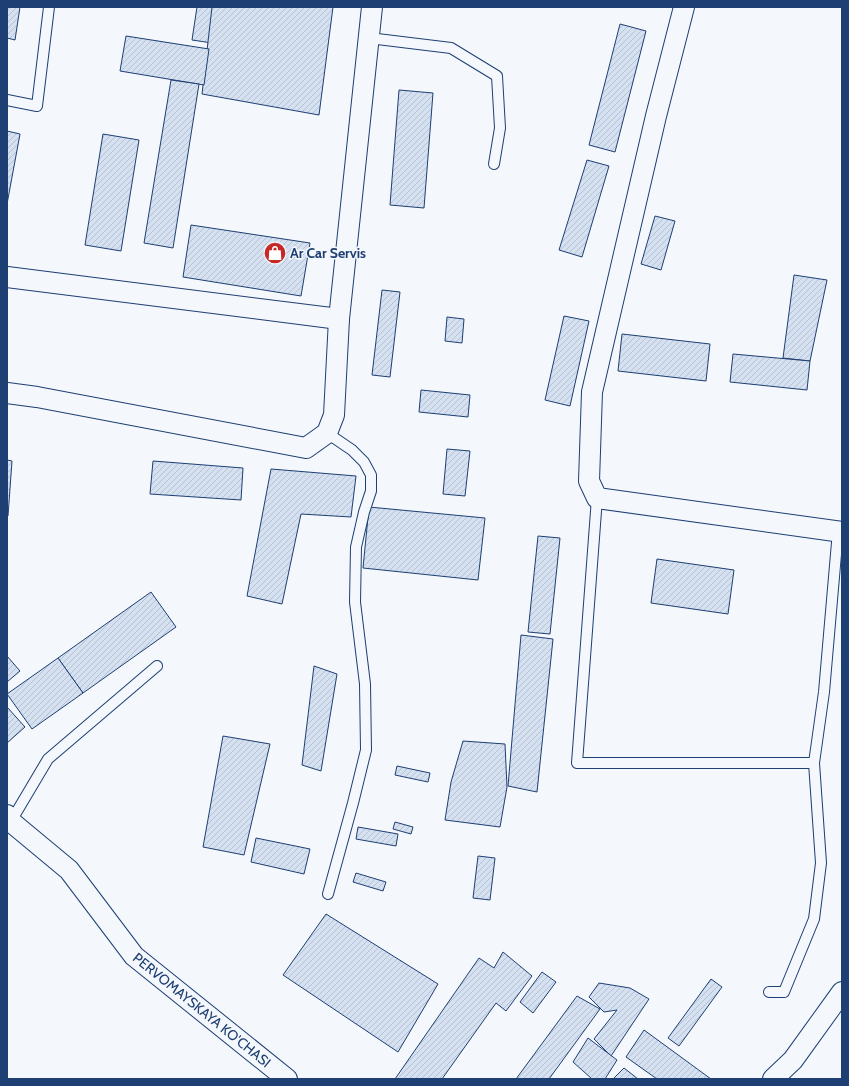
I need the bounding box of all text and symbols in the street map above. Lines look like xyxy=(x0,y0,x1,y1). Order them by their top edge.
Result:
shop icon: Ar Car Servis xyxy=(262,240,288,266)
place label: Ar Car Servis xyxy=(290,244,366,262)
street label: PERVOMAYSKAYA KO'CHASI xyxy=(129,949,275,1071)

